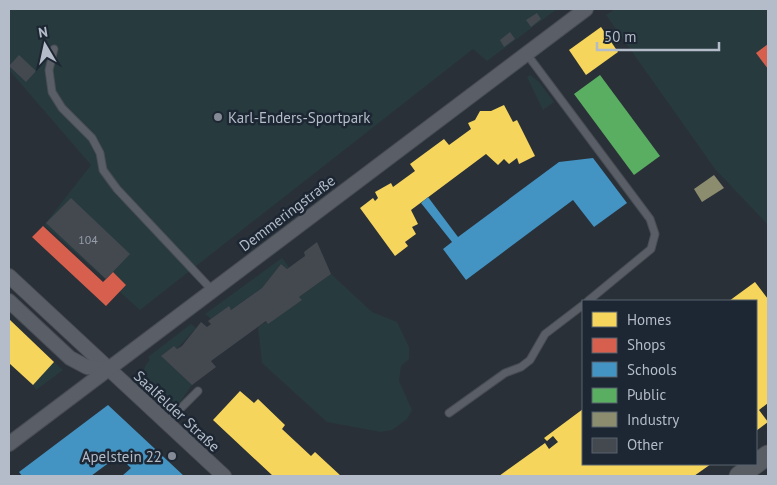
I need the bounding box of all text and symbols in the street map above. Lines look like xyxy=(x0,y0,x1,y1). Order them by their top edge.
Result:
north arrow xyxy=(20,20,70,70)
scale bar xyxy=(597,20,720,52)
text: N xyxy=(37,23,49,42)
text: 50 m xyxy=(604,27,637,46)
place label: Karl-Enders-Sportpark xyxy=(228,108,371,127)
marker: Karl-Enders-Sportpark xyxy=(212,111,224,123)
street label: Demmeringstraße xyxy=(235,171,339,255)
house number: 104 xyxy=(78,232,98,247)
legend xyxy=(582,300,757,465)
text: Homes xyxy=(627,310,671,329)
text: Shops xyxy=(627,335,666,354)
text: Schools xyxy=(627,360,677,379)
street label: Saalfelder Straße xyxy=(130,366,224,456)
text: Public xyxy=(627,385,666,404)
text: Industry xyxy=(627,410,679,429)
text: Other xyxy=(627,435,663,454)
place label: Apelstein 22 xyxy=(82,447,162,466)
marker: Apelstein 22 xyxy=(166,450,178,462)

